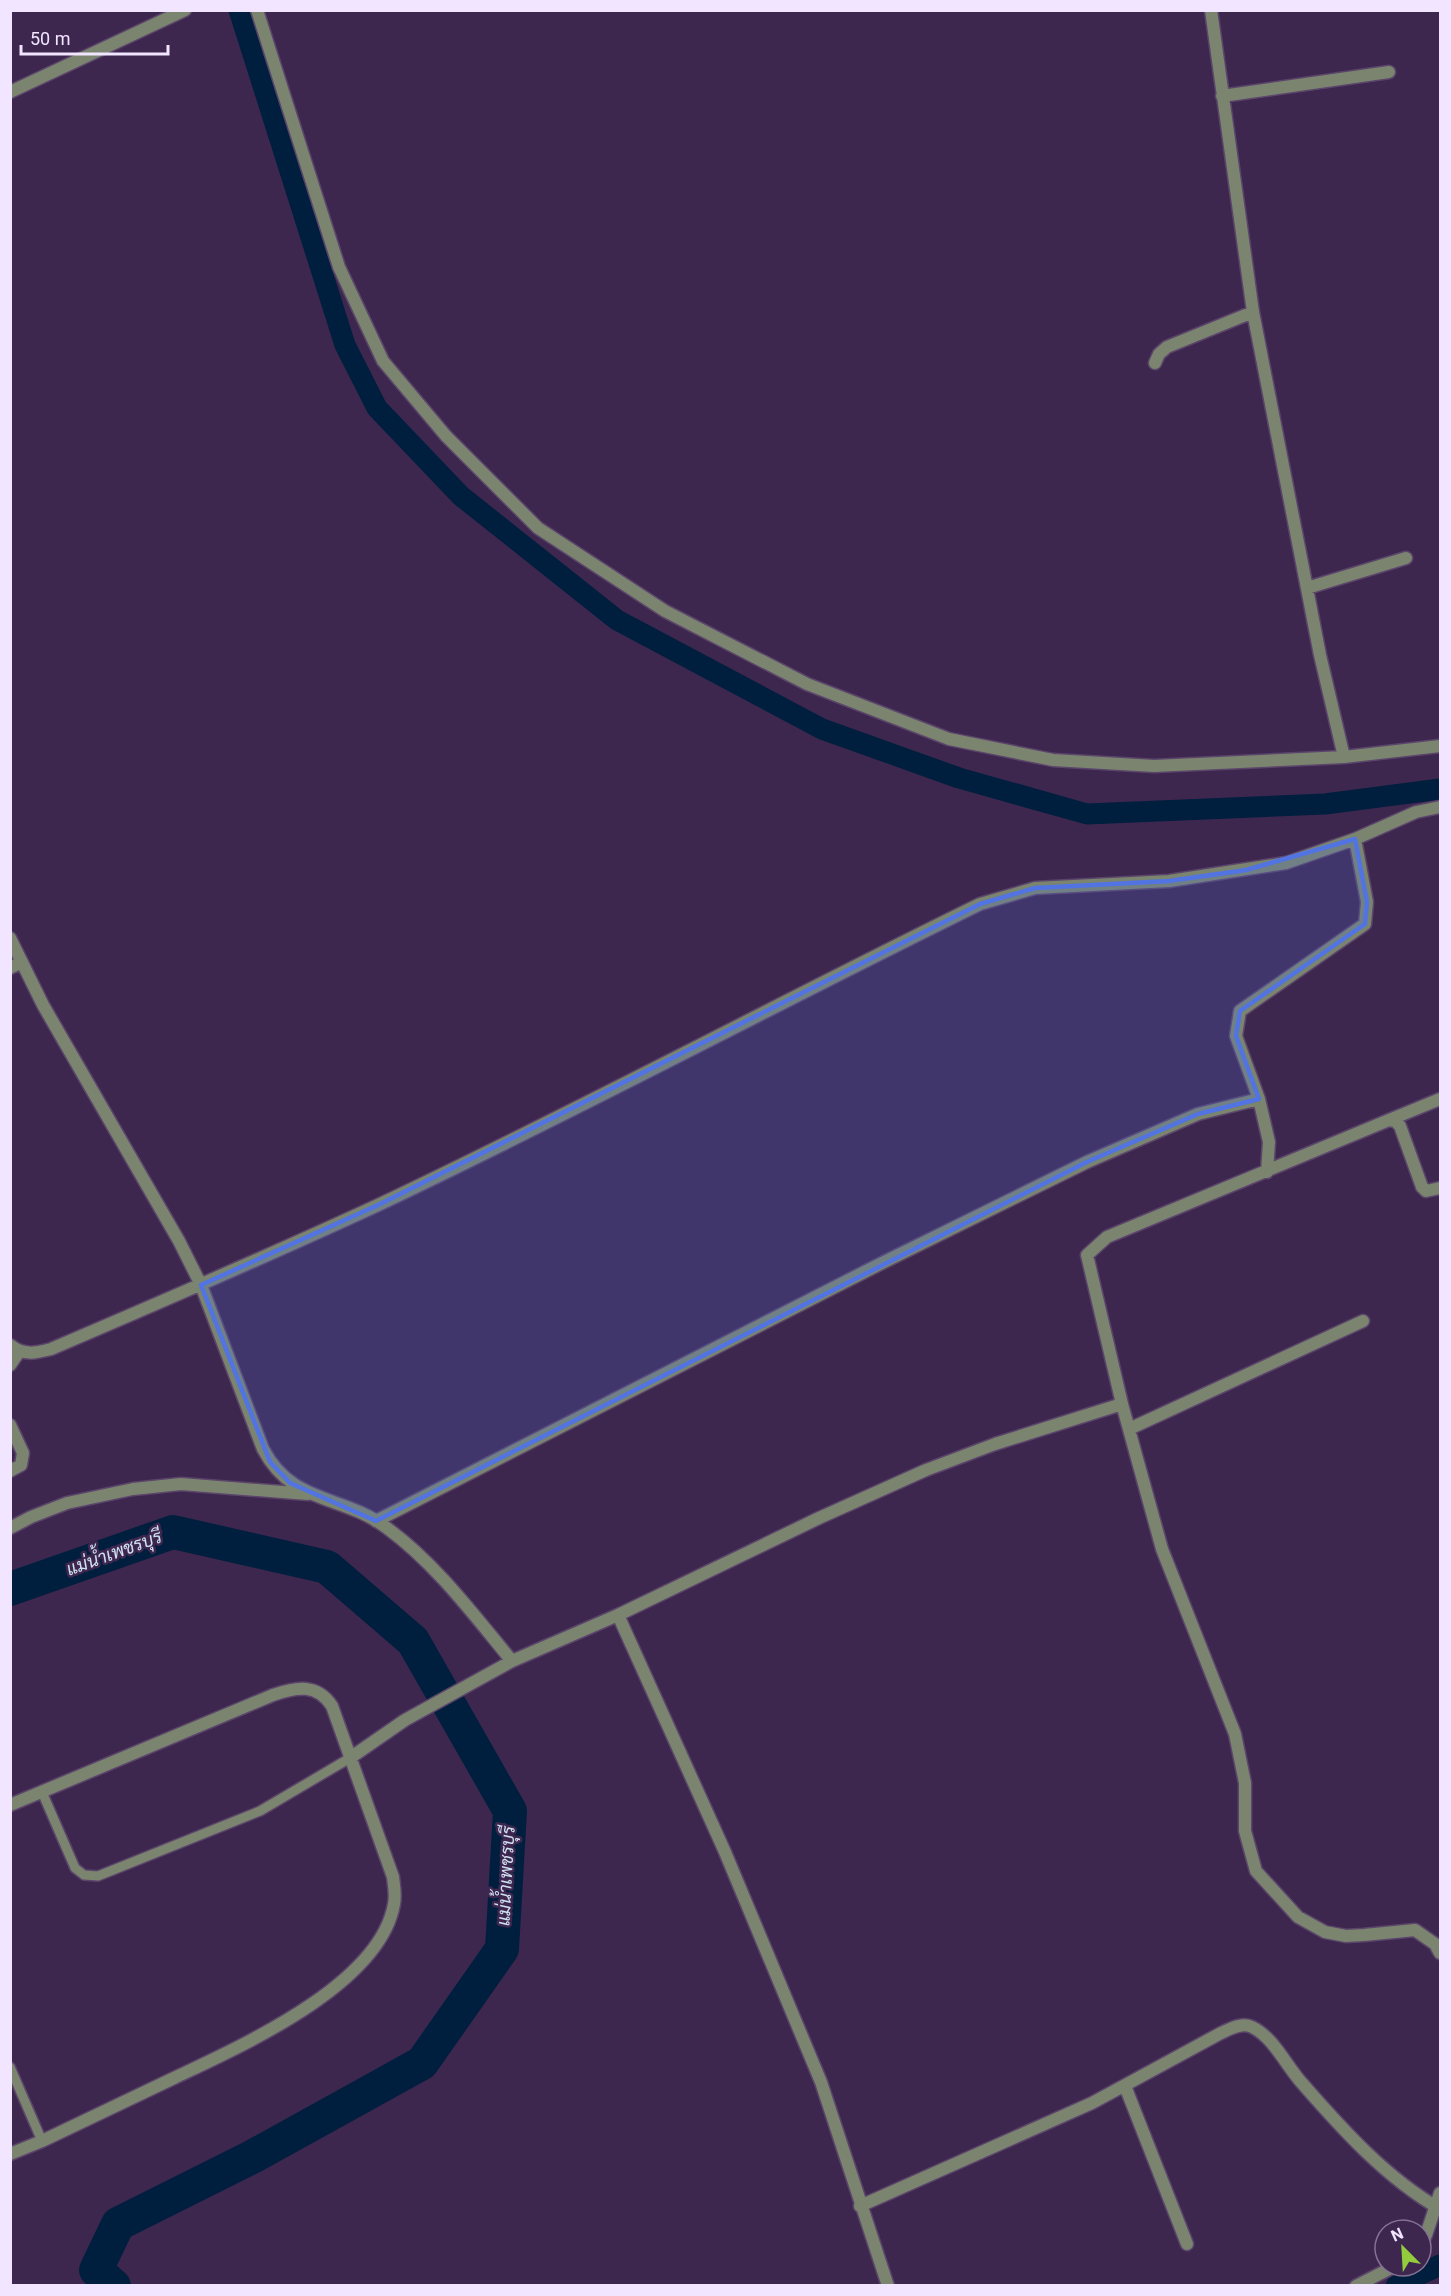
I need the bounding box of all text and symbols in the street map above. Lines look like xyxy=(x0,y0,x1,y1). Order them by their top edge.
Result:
scale bar xyxy=(21,18,168,56)
text: 50 m xyxy=(30,28,70,49)
water label: แม่น้ำเพชรบุรี xyxy=(61,1520,166,1581)
water label: แม่น้ำเพชรบุรี xyxy=(487,1824,521,1927)
north arrow xyxy=(1373,2218,1433,2278)
text: N xyxy=(1388,2224,1406,2246)

